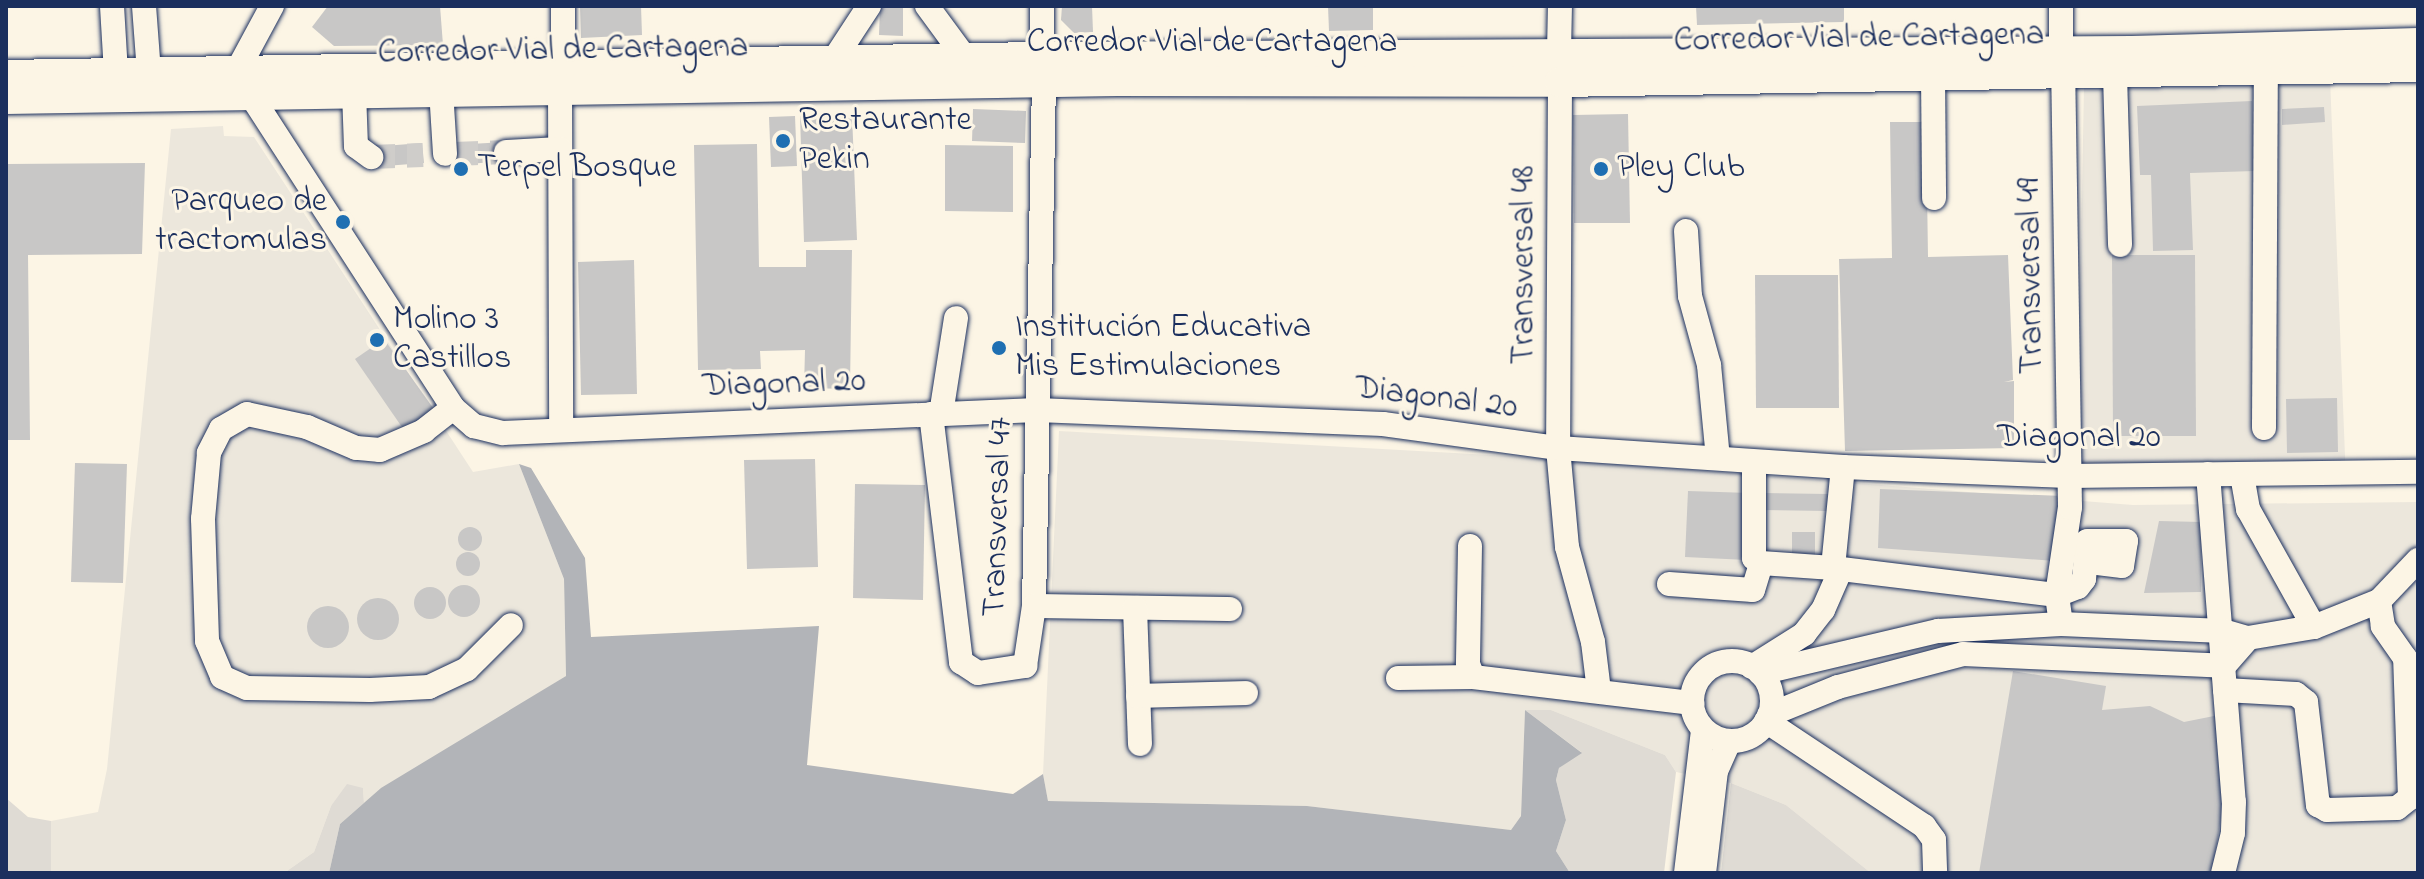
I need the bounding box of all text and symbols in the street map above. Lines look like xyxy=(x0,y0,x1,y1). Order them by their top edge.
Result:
street label: Corredor Vial de Cartagena xyxy=(1673,15,2045,63)
street label: Corredor Vial de Cartagena xyxy=(1027,24,1397,64)
street label: Corredor Vial de Cartagena xyxy=(377,27,749,75)
place label: Restaurante Pekin xyxy=(799,101,972,180)
marker: Restaurante Pekin xyxy=(774,132,792,150)
place label: Terpel Bosque xyxy=(477,149,677,189)
place label: Pley Club xyxy=(1617,149,1745,189)
marker: Terpel Bosque xyxy=(452,160,470,178)
marker: Pley Club xyxy=(1592,160,1610,178)
street label: Transversal 48 xyxy=(1505,165,1545,365)
street label: Transversal 49 xyxy=(2010,177,2054,375)
place label: Parqueo de tractomulas xyxy=(155,182,327,262)
marker: Parqueo de tractomulas xyxy=(334,213,352,231)
place label: Molino 3 Castillos xyxy=(393,300,511,380)
place label: Institución Educativa Mis Estimulaciones xyxy=(1015,308,1311,388)
marker: Molino 3 Castillos xyxy=(368,331,386,349)
marker: Institución Educativa Mis Estimulaciones xyxy=(990,339,1008,357)
street label: Diagonal 20 xyxy=(702,362,866,408)
street label: Diagonal 20 xyxy=(1352,369,1520,429)
street label: Transversal 47 xyxy=(975,416,1023,618)
street label: Diagonal 20 xyxy=(1997,419,2161,459)

